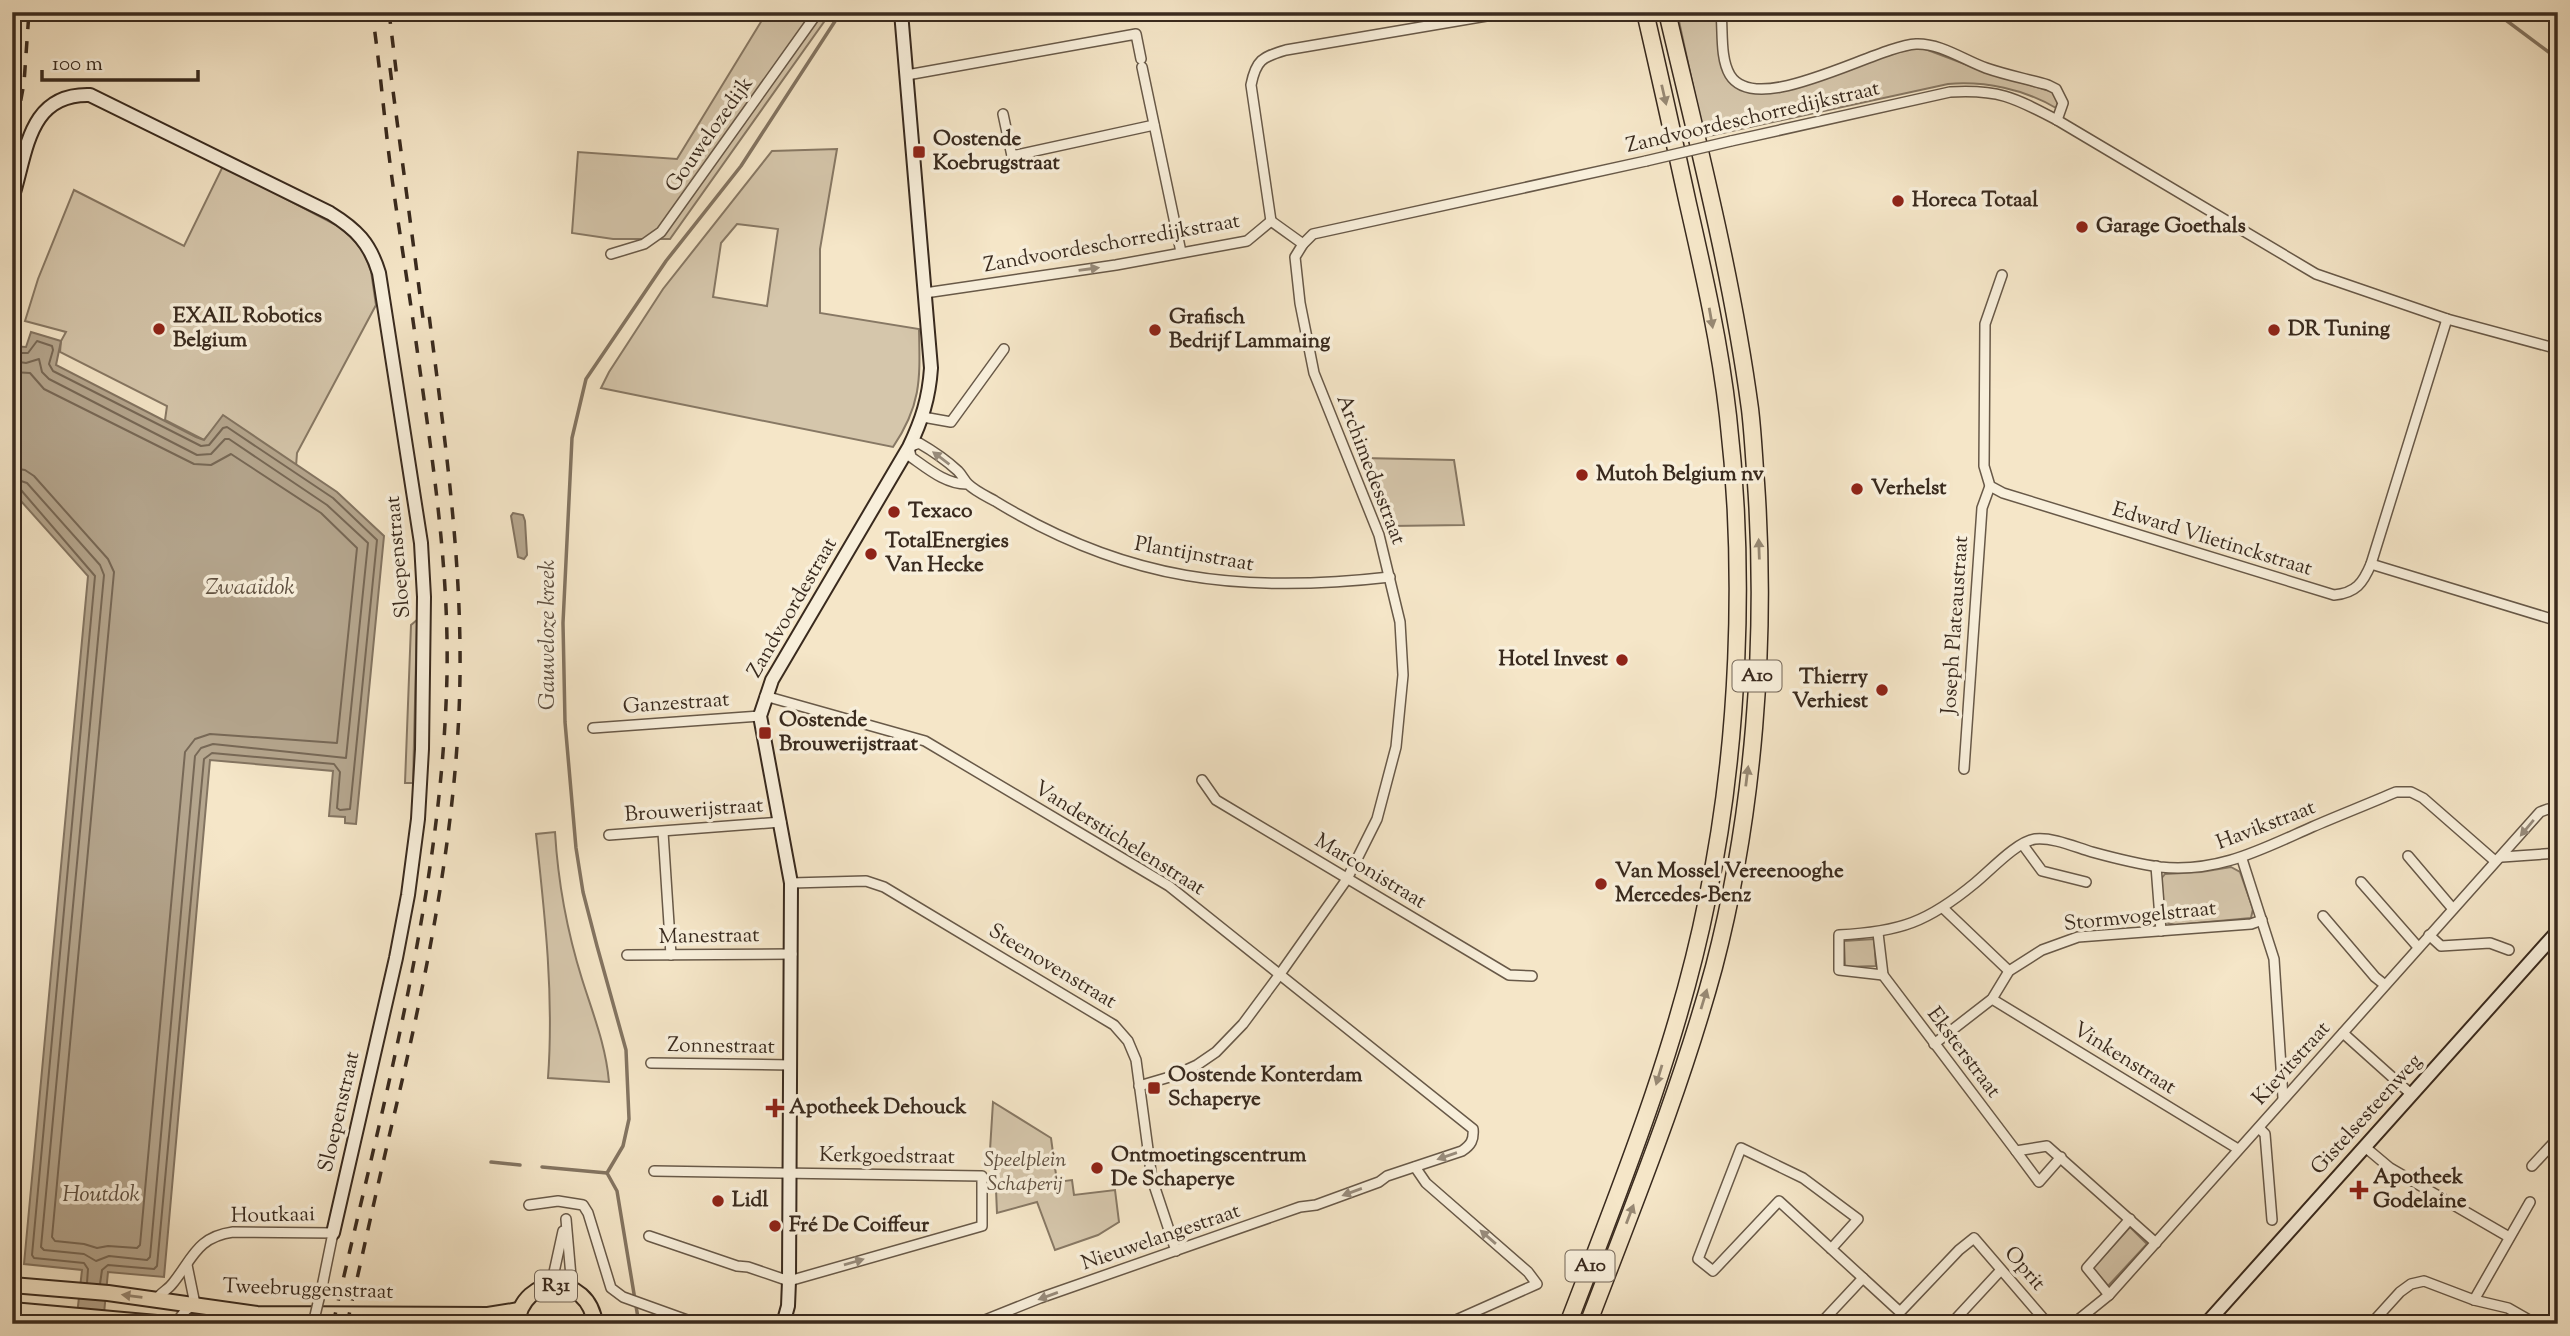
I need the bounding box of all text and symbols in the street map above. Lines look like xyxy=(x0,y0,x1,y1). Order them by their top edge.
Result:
scale bar xyxy=(42,38,198,82)
text: 100 m xyxy=(52,50,103,80)
street label: Gouwelozedijk xyxy=(659,70,761,199)
street label: Zandvoordeschorredijkstraat xyxy=(1623,74,1883,162)
one-way arrow xyxy=(1659,84,1670,106)
place label: Oostende Koebrugstraat xyxy=(933,125,1061,179)
marker: Oostende Koebrugstraat xyxy=(911,144,927,160)
place label: Horeca Totaal xyxy=(1912,186,2038,216)
marker: Horeca Totaal xyxy=(1890,193,1906,209)
street label: Zandvoordeschorredijkstraat xyxy=(982,207,1242,281)
place label: Garage Goethals xyxy=(2096,212,2246,242)
marker: Garage Goethals xyxy=(2074,219,2090,235)
one-way arrow xyxy=(1078,263,1100,274)
place label: EXAIL Robotics Belgium xyxy=(173,302,322,356)
place label: Grafisch Bedrijf Lammaing xyxy=(1169,303,1331,357)
one-way arrow xyxy=(1706,307,1717,329)
place label: DR Tuning xyxy=(2288,315,2391,345)
marker: EXAIL Robotics Belgium xyxy=(151,321,167,337)
marker: Grafisch Bedrijf Lammaing xyxy=(1147,322,1163,338)
marker: DR Tuning xyxy=(2266,322,2282,338)
street label: Archimedesstraat xyxy=(1328,391,1412,549)
one-way arrow xyxy=(932,451,950,465)
place label: Mutoh Belgium nv xyxy=(1596,460,1764,490)
marker: Mutoh Belgium nv xyxy=(1574,467,1590,483)
place label: Verhelst xyxy=(1871,474,1947,504)
marker: Verhelst xyxy=(1849,481,1865,497)
street label: Sloepenstraat xyxy=(379,495,419,619)
street label: Edward Vlietinckstraat xyxy=(2108,495,2316,585)
place label: Texaco xyxy=(908,497,973,527)
marker: Texaco xyxy=(886,504,902,520)
place label: TotalEnergies Van Hecke xyxy=(885,527,1009,581)
street label: Plantijnstraat xyxy=(1132,530,1256,580)
street label: Zandvoordestraat xyxy=(741,532,845,684)
street label: Joseph Plateaustraat xyxy=(1935,535,1977,716)
one-way arrow xyxy=(1753,538,1764,560)
marker: TotalEnergies Van Hecke xyxy=(863,546,879,562)
water label: Gauweloze kreek xyxy=(532,560,565,710)
water label: Zwaaidok xyxy=(205,572,295,605)
place label: Hotel Invest xyxy=(1499,645,1609,675)
marker: Hotel Invest xyxy=(1614,652,1630,668)
road number: A10 xyxy=(1732,660,1782,692)
place label: Thierry Verhiest xyxy=(1792,663,1869,717)
marker: Thierry Verhiest xyxy=(1874,682,1890,698)
street label: Ganzestraat xyxy=(622,685,730,723)
place label: Oostende Brouwerijstraat xyxy=(779,706,919,760)
marker: Oostende Brouwerijstraat xyxy=(757,725,773,741)
one-way arrow xyxy=(1742,765,1753,787)
street label: Vanderstichelenstraat xyxy=(1028,774,1210,904)
street label: Brouwerijstraat xyxy=(624,791,764,831)
street label: Havikstraat xyxy=(2212,793,2320,859)
one-way arrow xyxy=(2520,819,2535,836)
street label: Marconistraat xyxy=(1308,827,1432,917)
place label: Van Mossel Vereenooghe Mercedes-Benz xyxy=(1615,857,1844,911)
marker: Van Mossel Vereenooghe Mercedes-Benz xyxy=(1593,876,1609,892)
street label: Stormvogelstraat xyxy=(2062,894,2218,940)
street label: Steenovenstraat xyxy=(982,917,1122,1017)
street label: Manestraat xyxy=(658,921,760,953)
one-way arrow xyxy=(1699,988,1709,1009)
street label: Eksterstraat xyxy=(1919,1001,2007,1105)
street label: Vinkenstraat xyxy=(2066,1015,2182,1103)
street label: Kievitstraat xyxy=(2246,1015,2338,1113)
street label: Zonnestraat xyxy=(667,1031,775,1063)
street label: Gistelsesteenweg xyxy=(2304,1048,2430,1182)
street label: Sloepenstraat xyxy=(312,1049,368,1175)
place label: Oostende Konterdam Schaperye xyxy=(1168,1061,1363,1115)
one-way arrow xyxy=(1653,1065,1663,1086)
marker: Oostende Konterdam Schaperye xyxy=(1146,1080,1162,1096)
place label: Apotheek Dehouck xyxy=(789,1093,967,1123)
marker: Apotheek Dehouck xyxy=(767,1100,783,1116)
street label: Kerkgoedstraat xyxy=(819,1141,955,1173)
place label: Ontmoetingscentrum De Schaperye xyxy=(1111,1141,1307,1195)
park label: Speelplein Schaperij xyxy=(984,1146,1066,1200)
one-way arrow xyxy=(1437,1151,1458,1162)
marker: Ontmoetingscentrum De Schaperye xyxy=(1089,1160,1105,1176)
place label: Apotheek Godelaine xyxy=(2373,1163,2467,1217)
water label: Houtdok xyxy=(62,1179,140,1212)
marker: Apotheek Godelaine xyxy=(2351,1182,2367,1198)
place label: Lidl xyxy=(732,1186,768,1216)
one-way arrow xyxy=(1342,1187,1363,1198)
marker: Lidl xyxy=(710,1193,726,1209)
street label: Nieuwelangestraat xyxy=(1077,1197,1245,1279)
street label: Houtkaai xyxy=(231,1200,315,1232)
one-way arrow xyxy=(1625,1204,1636,1225)
place label: Fré De Coiffeur xyxy=(789,1211,929,1241)
marker: Fré De Coiffeur xyxy=(767,1218,783,1234)
one-way arrow xyxy=(1479,1229,1497,1245)
street label: Oprit xyxy=(1996,1240,2052,1298)
road number: A10 xyxy=(1566,1250,1614,1282)
one-way arrow xyxy=(844,1256,866,1267)
road number: R31 xyxy=(535,1270,577,1302)
street label: Tweebruggenstraat xyxy=(222,1272,394,1308)
one-way arrow xyxy=(121,1290,143,1301)
one-way arrow xyxy=(1038,1291,1059,1302)

